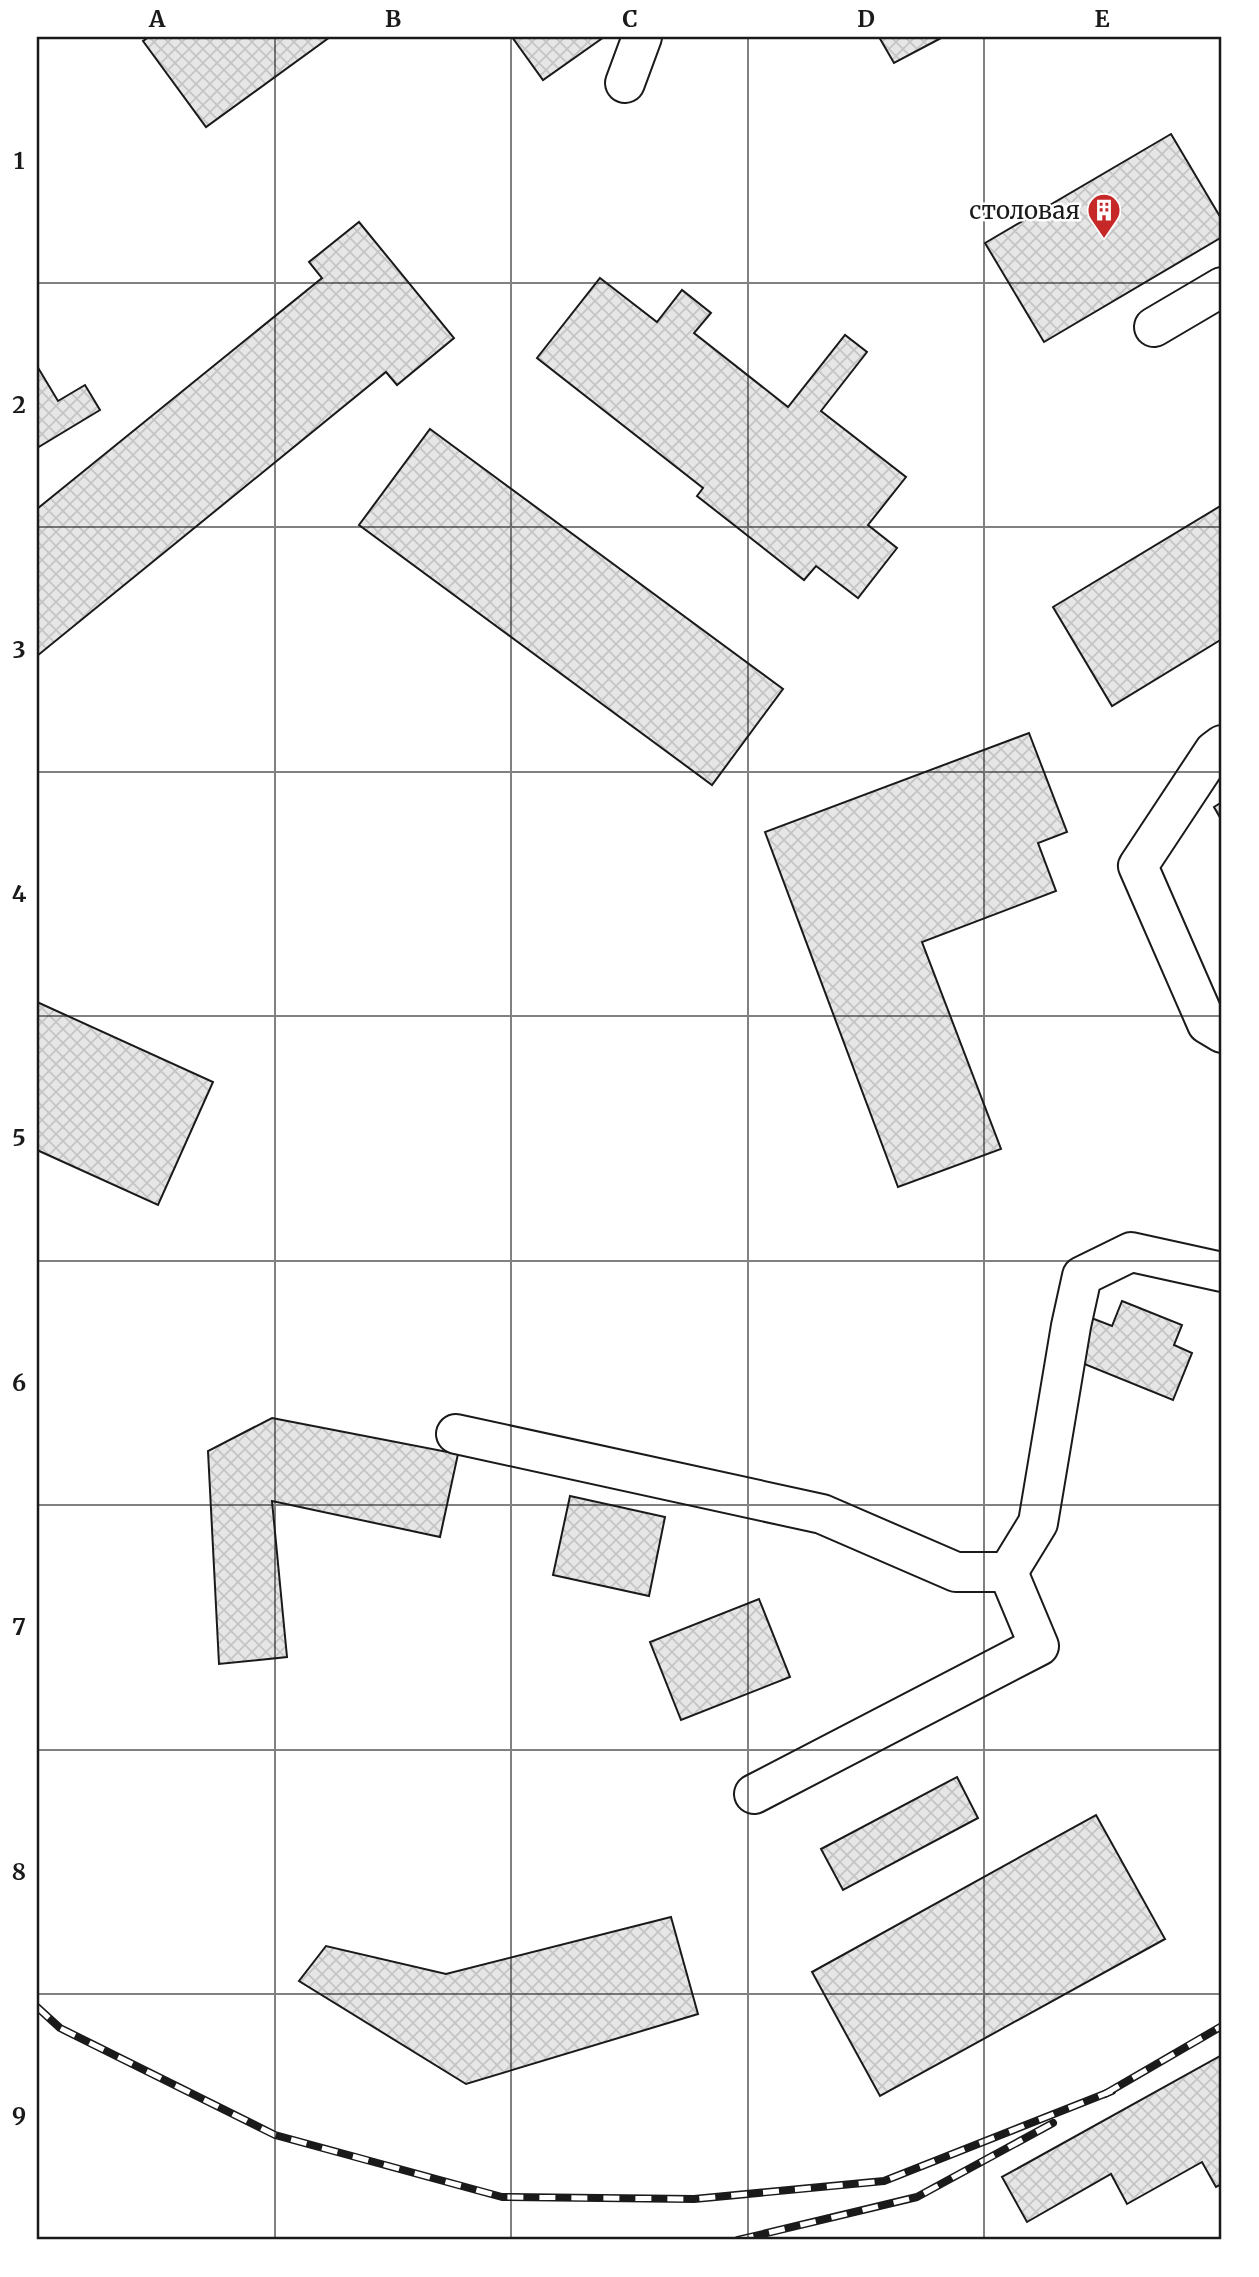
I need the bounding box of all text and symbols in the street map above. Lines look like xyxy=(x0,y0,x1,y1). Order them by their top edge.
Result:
text: A xyxy=(148,4,166,33)
text: B xyxy=(385,4,401,33)
text: C xyxy=(622,4,638,33)
text: D xyxy=(857,4,875,33)
text: E xyxy=(1094,4,1110,33)
text: 1 xyxy=(14,146,25,175)
building icon: столовая xyxy=(1085,191,1123,240)
place label: столовая xyxy=(969,195,1080,226)
text: 2 xyxy=(12,390,26,419)
text: 3 xyxy=(12,635,26,664)
text: 4 xyxy=(12,879,27,908)
text: 5 xyxy=(12,1123,26,1152)
text: 6 xyxy=(12,1368,26,1397)
text: 7 xyxy=(12,1612,26,1641)
text: 8 xyxy=(12,1857,26,1886)
text: 9 xyxy=(12,2101,26,2130)

